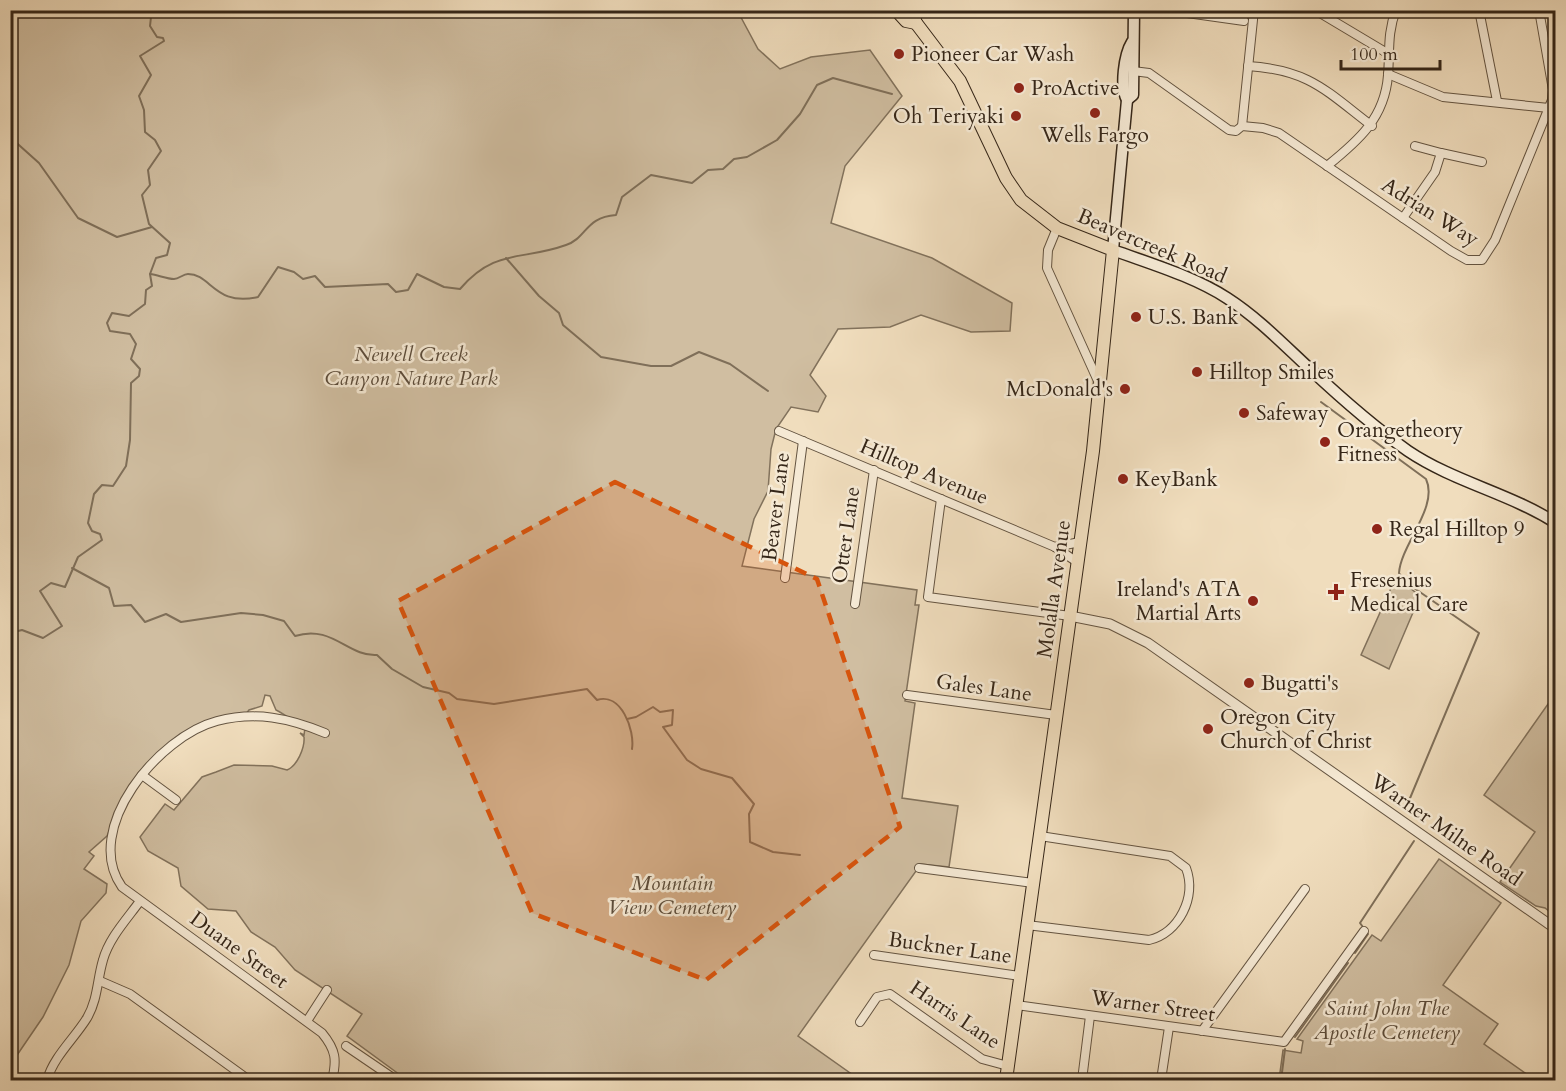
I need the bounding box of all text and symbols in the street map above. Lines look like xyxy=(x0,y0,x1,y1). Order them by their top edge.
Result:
scale bar xyxy=(1341,33,1440,71)
place label: Pioneer Car Wash xyxy=(911,40,1075,69)
text: 100 m xyxy=(1350,42,1398,67)
marker: Pioneer Car Wash xyxy=(892,47,906,61)
place label: ProActive xyxy=(1031,74,1120,103)
marker: ProActive xyxy=(1012,81,1026,95)
place label: Oh Teriyaki xyxy=(893,102,1004,131)
marker: Wells Fargo xyxy=(1088,106,1102,120)
marker: Oh Teriyaki xyxy=(1009,109,1023,123)
place label: Wells Fargo xyxy=(1040,121,1149,150)
street label: Adrian Way xyxy=(1376,171,1484,253)
street label: Beavercreek Road xyxy=(1073,201,1231,291)
place label: U.S. Bank xyxy=(1148,303,1239,332)
marker: U.S. Bank xyxy=(1129,310,1143,324)
park label: Newell Creek Canyon Nature Park xyxy=(324,340,498,393)
place label: Hilltop Smiles xyxy=(1209,358,1334,387)
marker: Hilltop Smiles xyxy=(1190,365,1204,379)
place label: McDonald's xyxy=(1006,375,1113,404)
marker: McDonald's xyxy=(1118,382,1132,396)
place label: Safeway xyxy=(1256,399,1329,428)
marker: Safeway xyxy=(1237,406,1251,420)
place label: Orangetheory Fitness xyxy=(1337,416,1463,469)
street label: Hilltop Avenue xyxy=(855,432,993,512)
marker: Orangetheory Fitness xyxy=(1318,435,1332,449)
street label: Beaver Lane xyxy=(755,451,797,563)
place label: KeyBank xyxy=(1135,465,1219,494)
marker: KeyBank xyxy=(1116,472,1130,486)
street label: Otter Lane xyxy=(825,485,867,585)
place label: Regal Hilltop 9 xyxy=(1389,515,1525,544)
street label: Molalla Avenue xyxy=(1030,518,1078,660)
marker: Regal Hilltop 9 xyxy=(1370,522,1384,536)
place label: Fresenius Medical Care xyxy=(1350,566,1468,619)
place label: Ireland's ATA Martial Arts xyxy=(1116,575,1241,628)
marker: Fresenius Medical Care xyxy=(1327,583,1345,601)
marker: Ireland's ATA Martial Arts xyxy=(1246,594,1260,608)
street label: Gales Lane xyxy=(934,667,1034,709)
place label: Bugatti's xyxy=(1261,669,1339,698)
marker: Bugatti's xyxy=(1242,676,1256,690)
place label: Oregon City Church of Christ xyxy=(1220,703,1372,756)
marker: Oregon City Church of Christ xyxy=(1201,722,1215,736)
street label: Warner Milne Road xyxy=(1364,766,1528,893)
park label: Mountain View Cemetery xyxy=(608,869,736,922)
street label: Duane Street xyxy=(184,904,294,996)
street label: Buckner Lane xyxy=(886,925,1014,971)
street label: Harris Lane xyxy=(904,974,1006,1056)
street label: Warner Street xyxy=(1088,983,1217,1029)
park label: Saint John The Apostle Cemetery xyxy=(1313,994,1460,1047)

